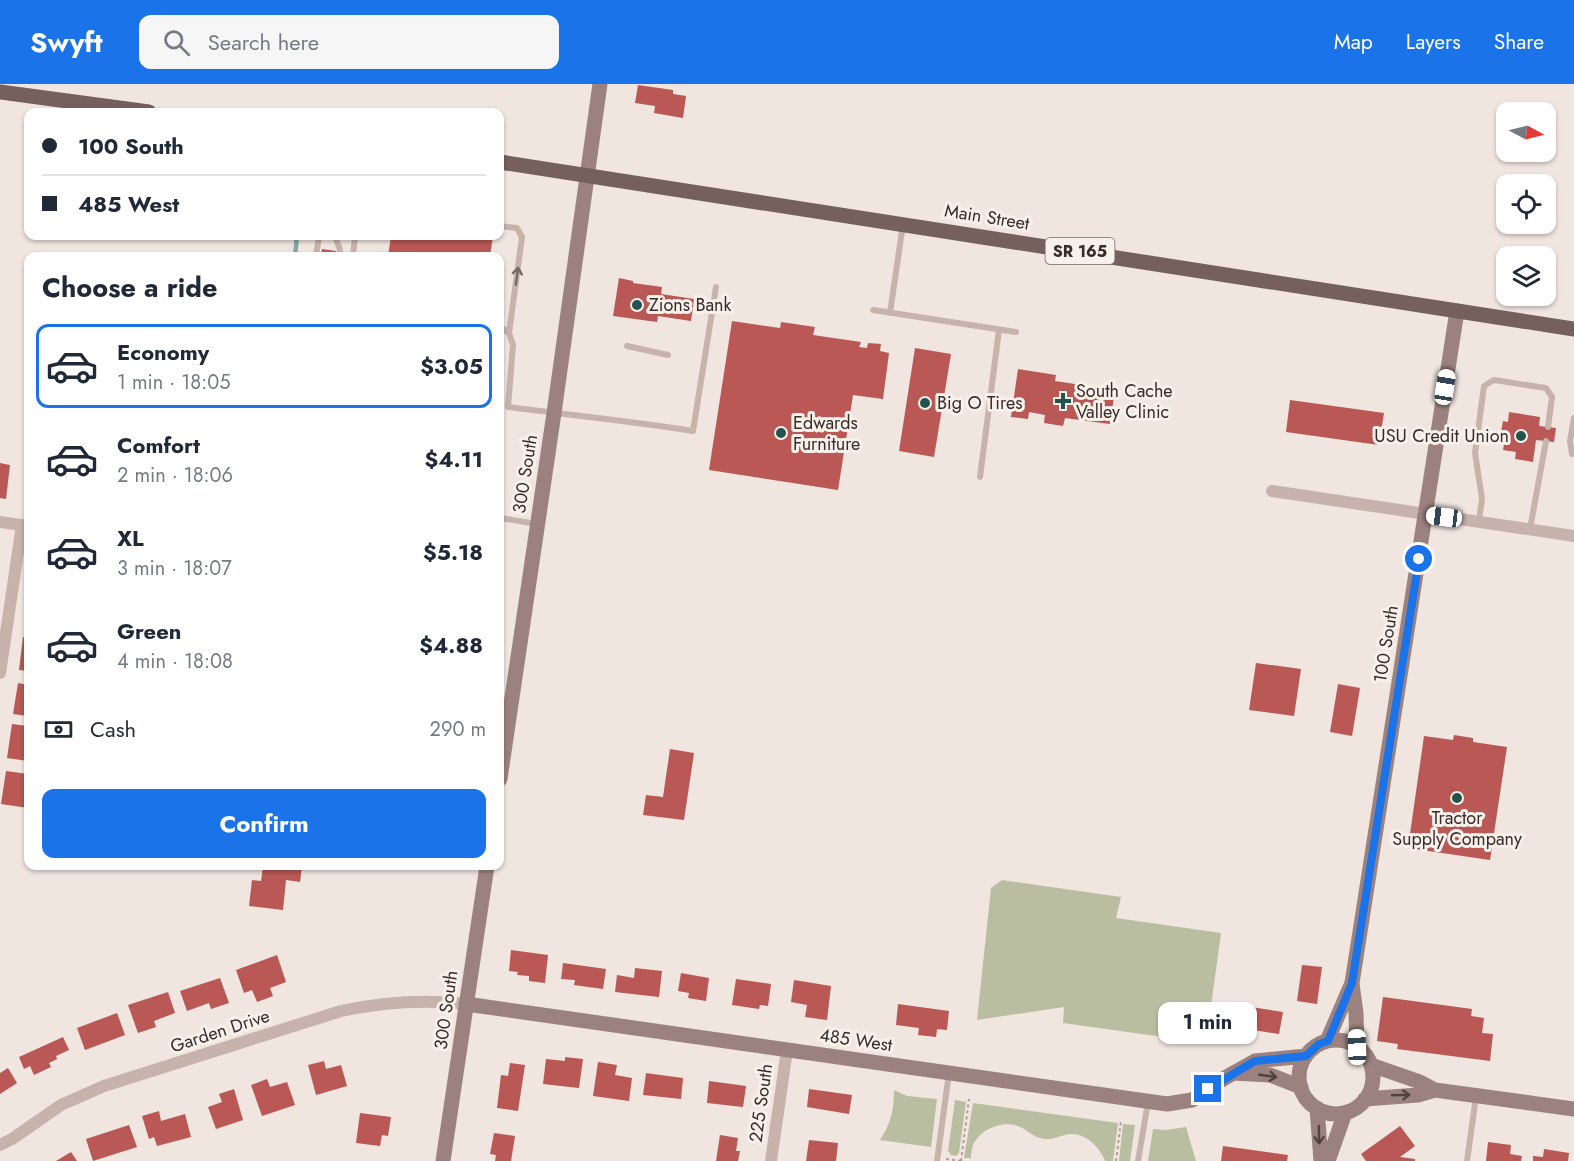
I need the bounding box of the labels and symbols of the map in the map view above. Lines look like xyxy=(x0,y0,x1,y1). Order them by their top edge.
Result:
north arrow xyxy=(1496,102,1556,162)
street label: Main Street xyxy=(943,197,1032,237)
road number: SR 165 xyxy=(1046,238,1114,264)
one-way arrow xyxy=(511,266,522,286)
place label: Zions Bank xyxy=(649,292,732,318)
marker: Zions Bank xyxy=(630,298,644,312)
car xyxy=(1433,368,1457,406)
place label: South Cache Valley Clinic xyxy=(1076,378,1173,425)
place label: Big O Tires xyxy=(937,390,1022,416)
marker: South Cache Valley Clinic xyxy=(1054,392,1072,410)
marker: Big O Tires xyxy=(918,396,932,410)
place label: Edwards Furniture xyxy=(793,410,860,457)
place label: USU Credit Union xyxy=(1374,423,1509,449)
marker: Edwards Furniture xyxy=(774,426,788,440)
marker: USU Credit Union xyxy=(1514,429,1528,443)
street label: 300 South xyxy=(506,433,544,515)
car xyxy=(1425,506,1463,528)
route start xyxy=(1405,545,1432,572)
street label: 100 South xyxy=(1367,603,1405,685)
marker: Tractor Supply Company xyxy=(1450,791,1464,805)
place label: Tractor Supply Company xyxy=(1392,805,1522,852)
street label: 300 South xyxy=(428,969,464,1051)
callout: 1 min xyxy=(1158,1002,1258,1044)
street label: Garden Drive xyxy=(167,1003,273,1059)
street label: 485 West xyxy=(818,1022,895,1058)
car xyxy=(1347,1029,1367,1065)
street label: 225 South xyxy=(743,1062,779,1144)
one-way arrow xyxy=(1258,1071,1277,1082)
route end xyxy=(1194,1075,1221,1102)
one-way arrow xyxy=(1390,1090,1410,1101)
one-way arrow xyxy=(1313,1124,1325,1144)

